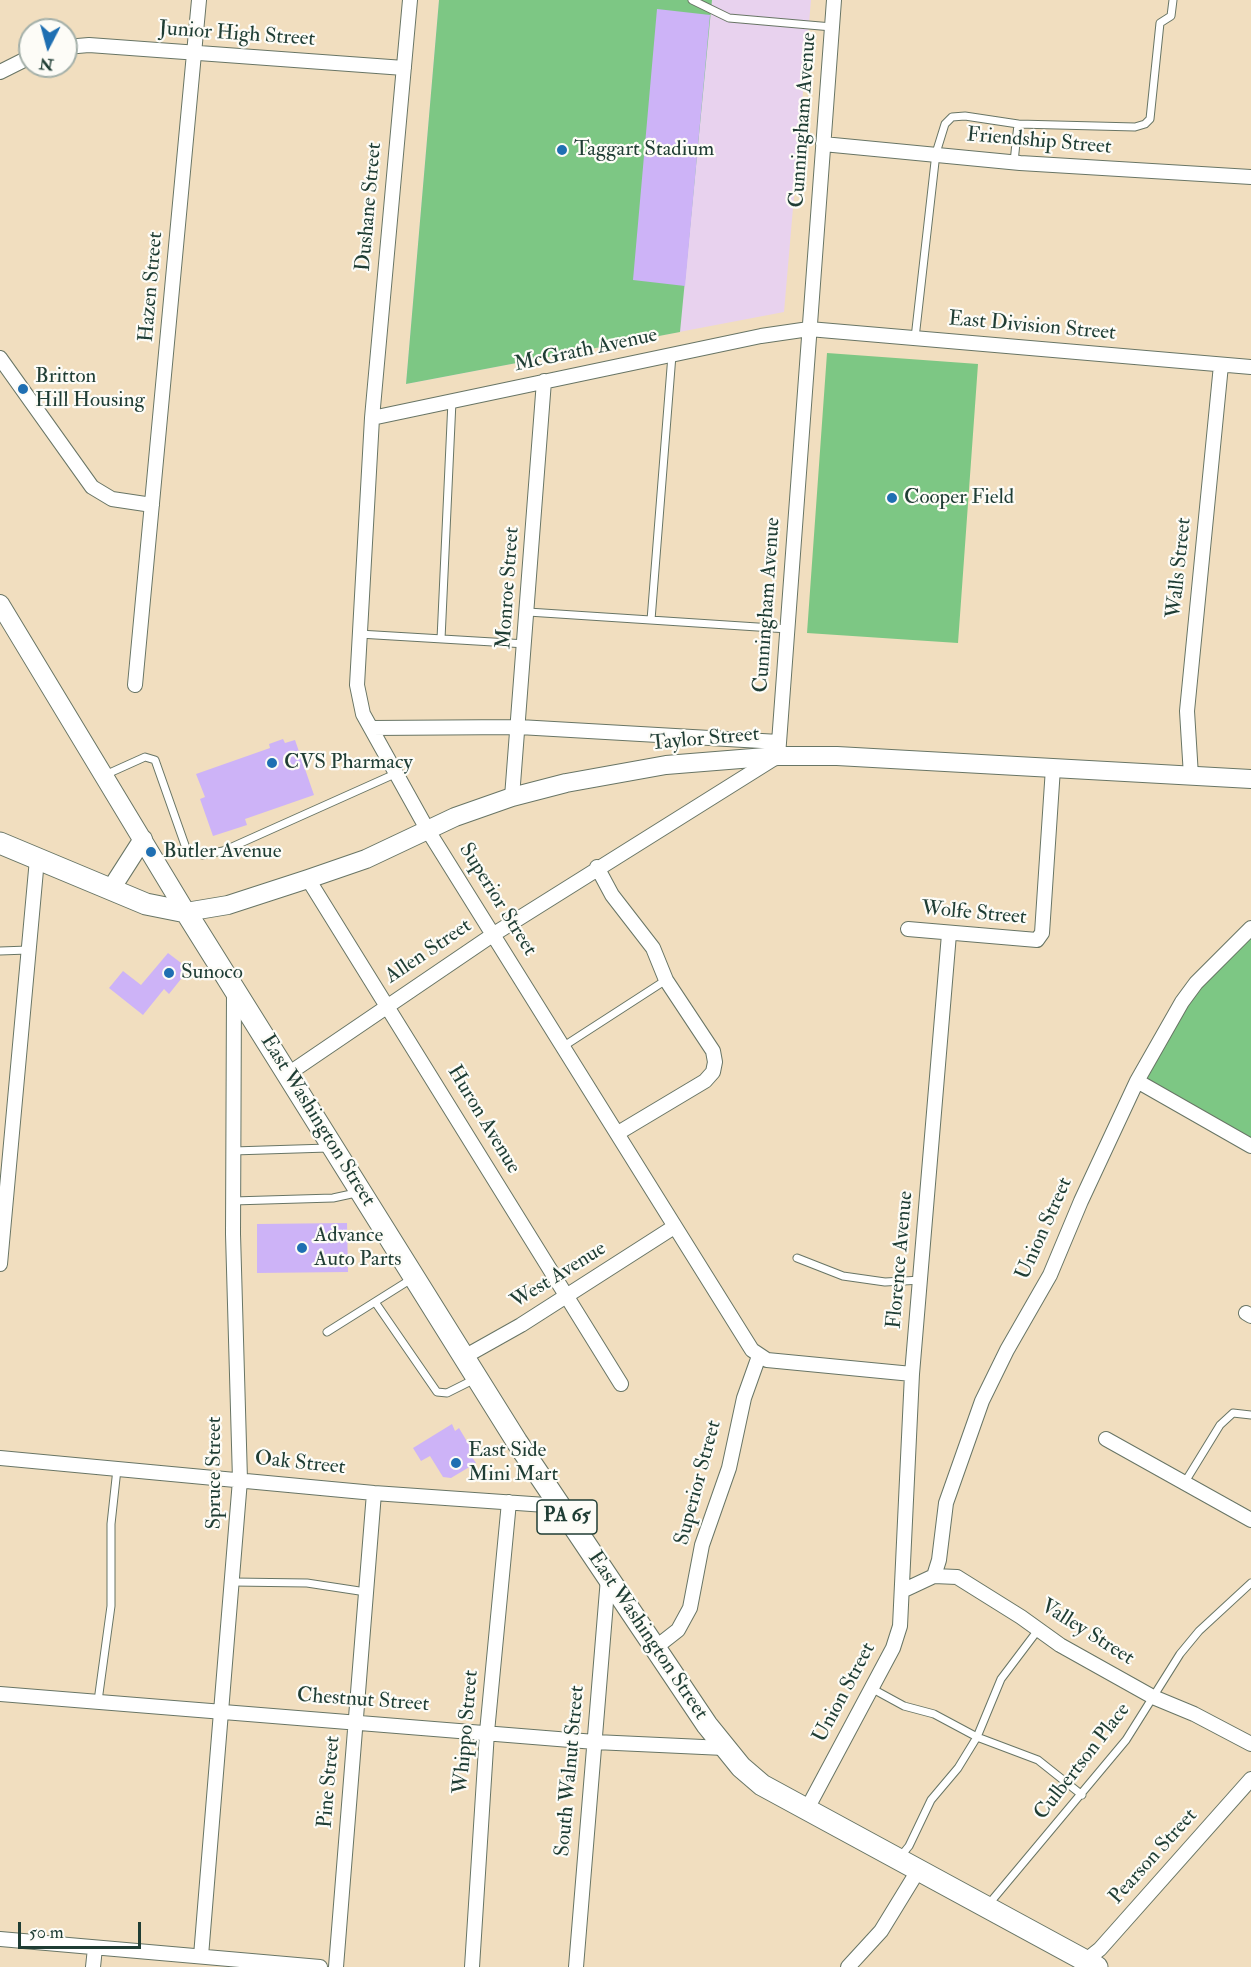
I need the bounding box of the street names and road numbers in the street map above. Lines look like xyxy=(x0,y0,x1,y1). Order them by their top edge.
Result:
street label: Junior High Street xyxy=(158,17,316,53)
street label: Cunningham Avenue xyxy=(785,32,823,208)
street label: Friendship Street xyxy=(966,123,1112,161)
street label: Dushane Street xyxy=(352,141,388,273)
street label: Hazen Street xyxy=(135,231,169,343)
street label: East Division Street xyxy=(947,307,1117,347)
street label: McGrath Avenue xyxy=(512,324,660,378)
street label: Walls Street xyxy=(1162,516,1198,620)
street label: Cunningham Avenue xyxy=(749,517,787,693)
street label: Monroe Street xyxy=(492,526,526,650)
street label: Taylor Street xyxy=(650,723,760,757)
street label: Superior Street xyxy=(452,839,542,961)
street label: Wolfe Street xyxy=(920,897,1028,931)
street label: Allen Street xyxy=(381,914,477,990)
street label: East Washington Street xyxy=(254,1030,380,1212)
street label: Huron Avenue xyxy=(441,1061,525,1179)
street label: Union Street xyxy=(1011,1174,1079,1284)
street label: Florence Avenue xyxy=(882,1190,920,1330)
street label: West Avenue xyxy=(507,1237,611,1315)
street label: Spruce Street xyxy=(202,1416,228,1530)
street label: Superior Street xyxy=(670,1418,728,1548)
street label: Oak Street xyxy=(254,1447,346,1481)
road number: PA 65 xyxy=(537,1500,597,1534)
street label: East Washington Street xyxy=(581,1547,713,1725)
street label: Valley Street xyxy=(1036,1594,1138,1672)
street label: Union Street xyxy=(808,1639,882,1747)
street label: Whippo Street xyxy=(449,1669,485,1795)
street label: Chestnut Street xyxy=(296,1684,430,1718)
street label: South Walnut Street xyxy=(551,1684,591,1858)
street label: Culbertson Place xyxy=(1030,1699,1136,1825)
street label: Pine Street xyxy=(313,1735,347,1829)
street label: Pearson Street xyxy=(1104,1804,1204,1910)

